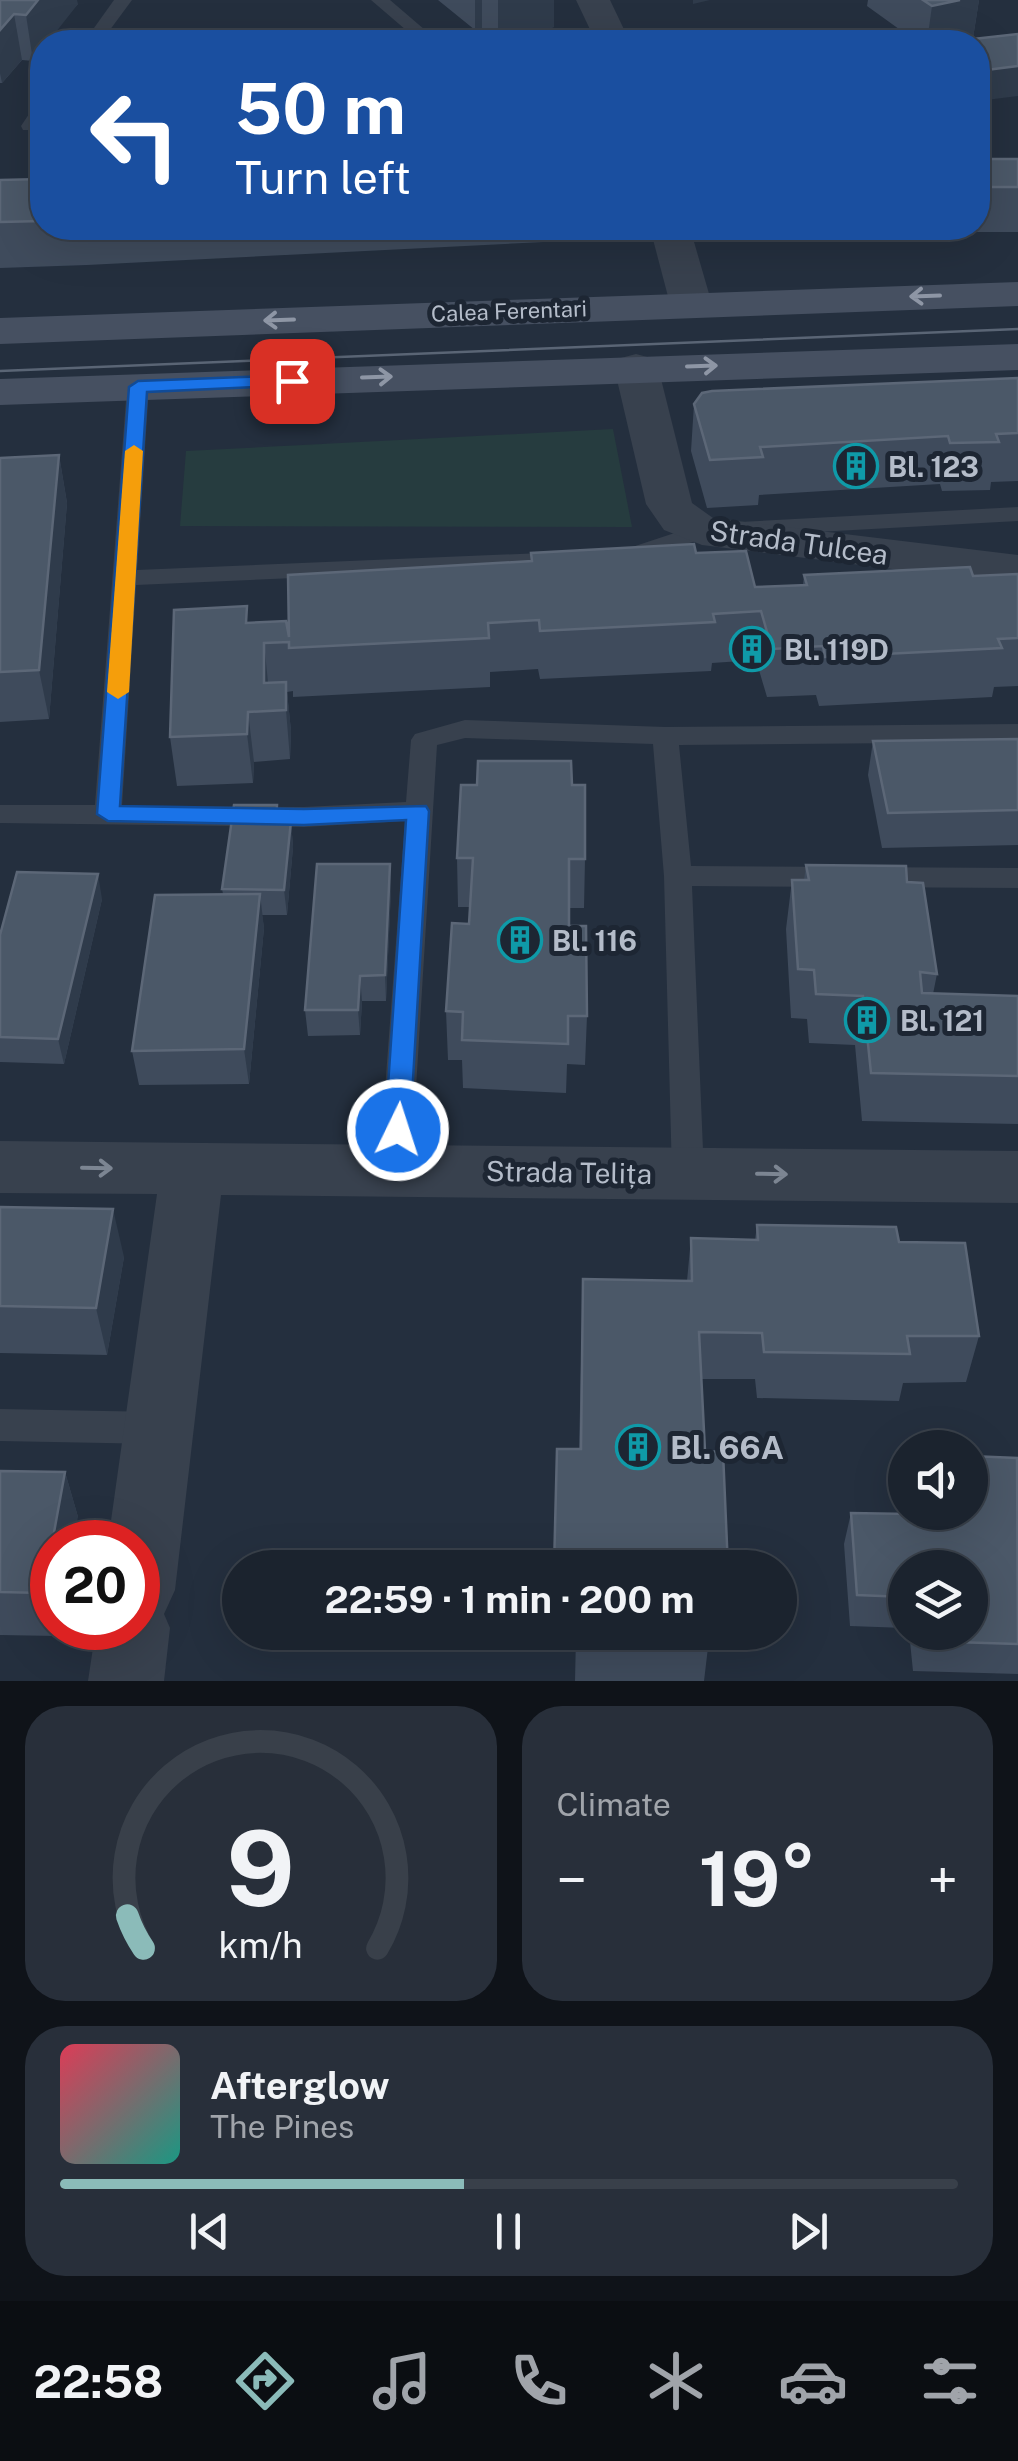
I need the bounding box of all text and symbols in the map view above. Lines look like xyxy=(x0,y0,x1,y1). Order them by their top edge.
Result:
text: 50 m xyxy=(235,67,406,150)
icon: left xyxy=(70,70,200,200)
text: Turn left xyxy=(235,151,411,204)
one-way arrow xyxy=(910,287,942,306)
street label: Calea Ferentari xyxy=(431,295,587,327)
one-way arrow xyxy=(264,311,296,330)
pin xyxy=(250,339,335,424)
icon: arrive xyxy=(265,354,320,409)
one-way arrow xyxy=(685,356,718,375)
one-way arrow xyxy=(361,368,393,387)
building icon: Bl. 123 xyxy=(833,443,879,489)
place label: Bl. 123 xyxy=(888,450,979,483)
street label: Strada Tulcea xyxy=(708,513,890,571)
building icon: Bl. 119D xyxy=(729,626,775,672)
place label: Bl. 119D xyxy=(784,633,889,666)
building icon: Bl. 116 xyxy=(497,917,543,963)
place label: Bl. 116 xyxy=(552,924,637,957)
building icon: Bl. 121 xyxy=(844,997,890,1043)
place label: Bl. 121 xyxy=(900,1004,984,1037)
position arrow xyxy=(346,1078,450,1182)
street label: Strada Telița xyxy=(486,1154,652,1190)
one-way arrow xyxy=(80,1158,113,1178)
one-way arrow xyxy=(756,1165,788,1184)
building icon: Bl. 66A xyxy=(615,1424,661,1470)
place label: Bl. 66A xyxy=(670,1429,784,1466)
map controls xyxy=(888,1430,988,1650)
button: sound xyxy=(888,1430,988,1530)
speed limit sign: 20 xyxy=(30,1520,160,1650)
button: layers xyxy=(888,1550,988,1650)
text: 22:59 · 1 min · 200 m xyxy=(324,1577,695,1622)
text: Climate xyxy=(557,1786,671,1823)
text: 9 xyxy=(226,1807,295,1929)
text: 19° xyxy=(699,1835,816,1923)
text: − xyxy=(557,1848,587,1912)
text: + xyxy=(927,1848,958,1912)
text: km/h xyxy=(219,1924,303,1966)
text: Afterglow xyxy=(210,2063,390,2108)
text: The Pines xyxy=(210,2108,354,2145)
icon: previous xyxy=(182,2204,237,2259)
icon: pause xyxy=(481,2204,536,2259)
icon: next xyxy=(781,2204,836,2259)
icon: directions xyxy=(230,2346,300,2416)
icon: music xyxy=(367,2346,437,2416)
icon: phone xyxy=(504,2346,574,2416)
icon: climate xyxy=(641,2346,711,2416)
icon: car xyxy=(778,2346,848,2416)
icon: filters xyxy=(915,2346,985,2416)
text: 22:58 xyxy=(33,2355,163,2408)

